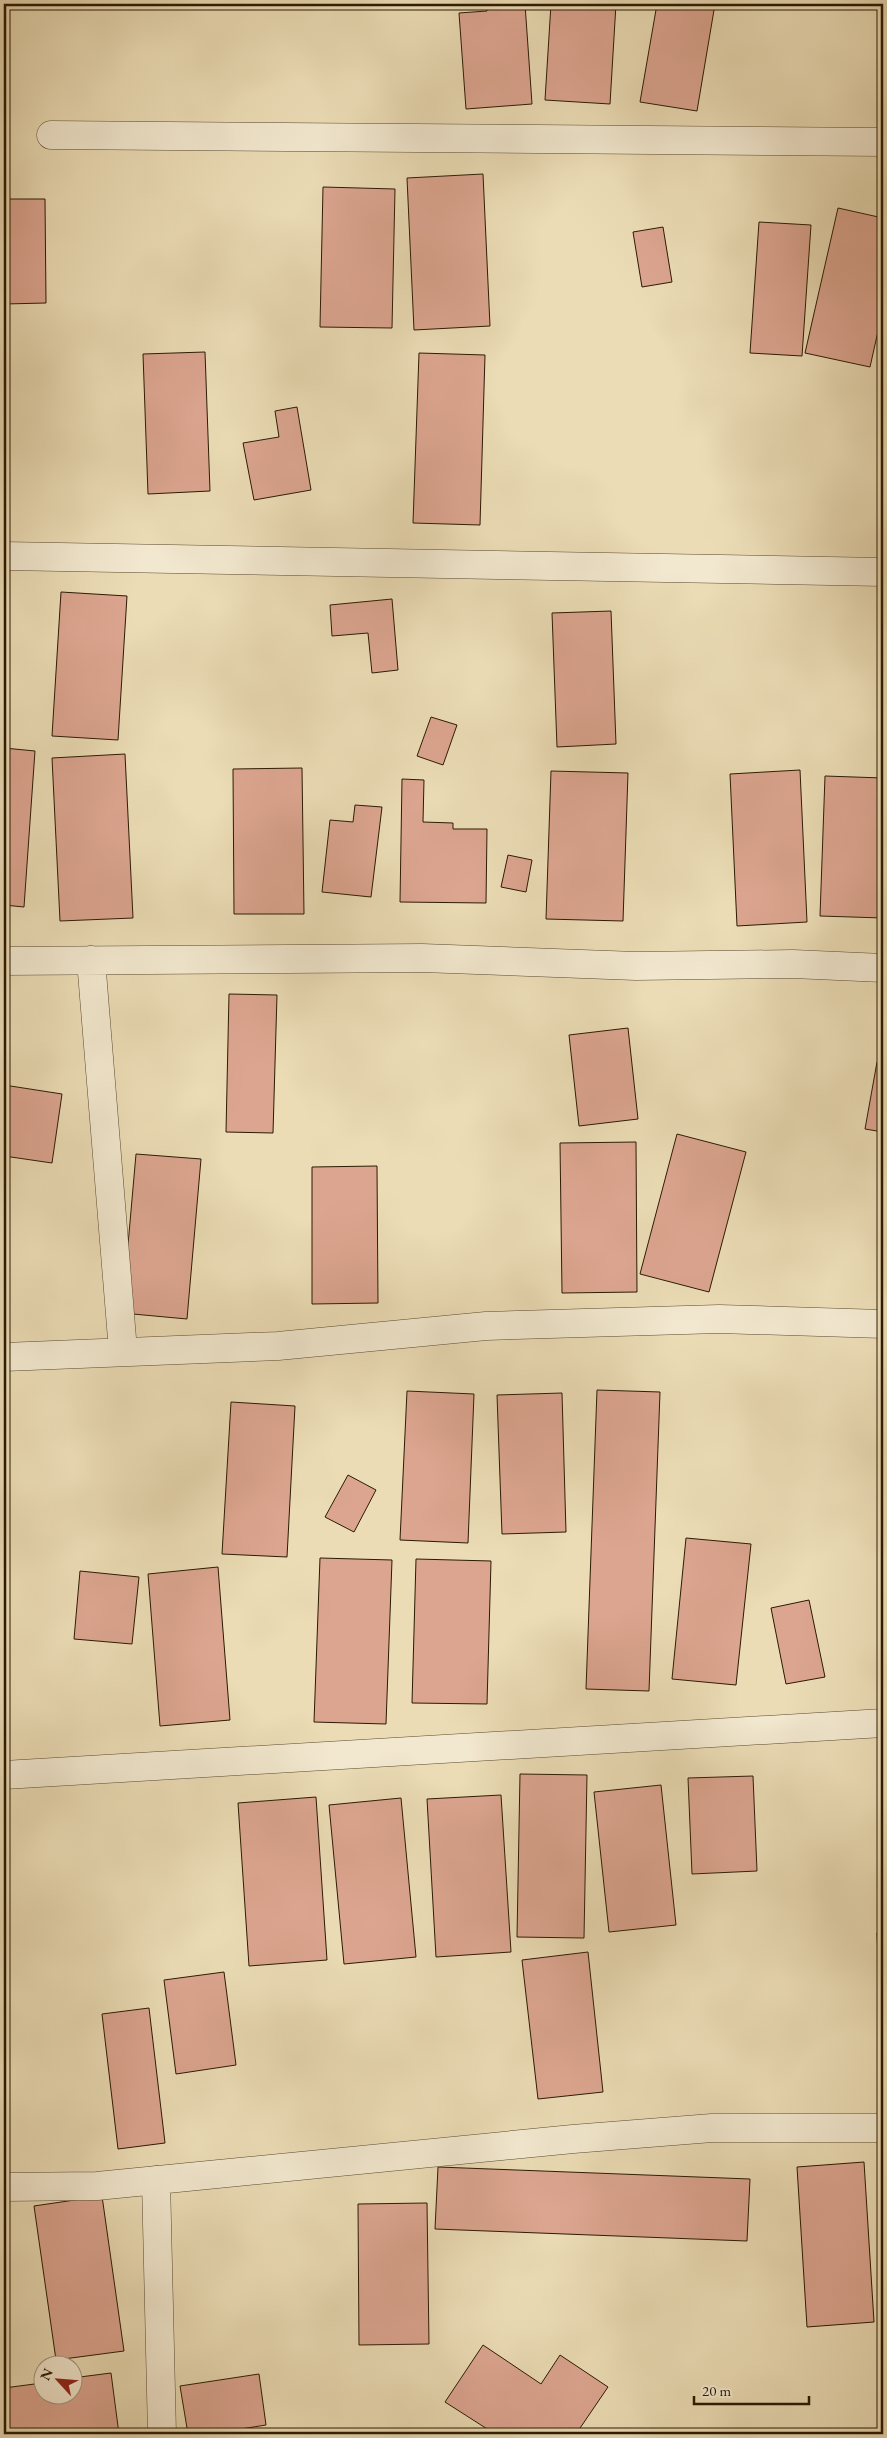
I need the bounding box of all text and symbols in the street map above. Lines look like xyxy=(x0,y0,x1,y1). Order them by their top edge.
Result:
north arrow xyxy=(32,2356,82,2406)
text: N xyxy=(36,2365,57,2383)
scale bar xyxy=(694,2373,810,2405)
text: 20 m xyxy=(702,2381,731,2400)

